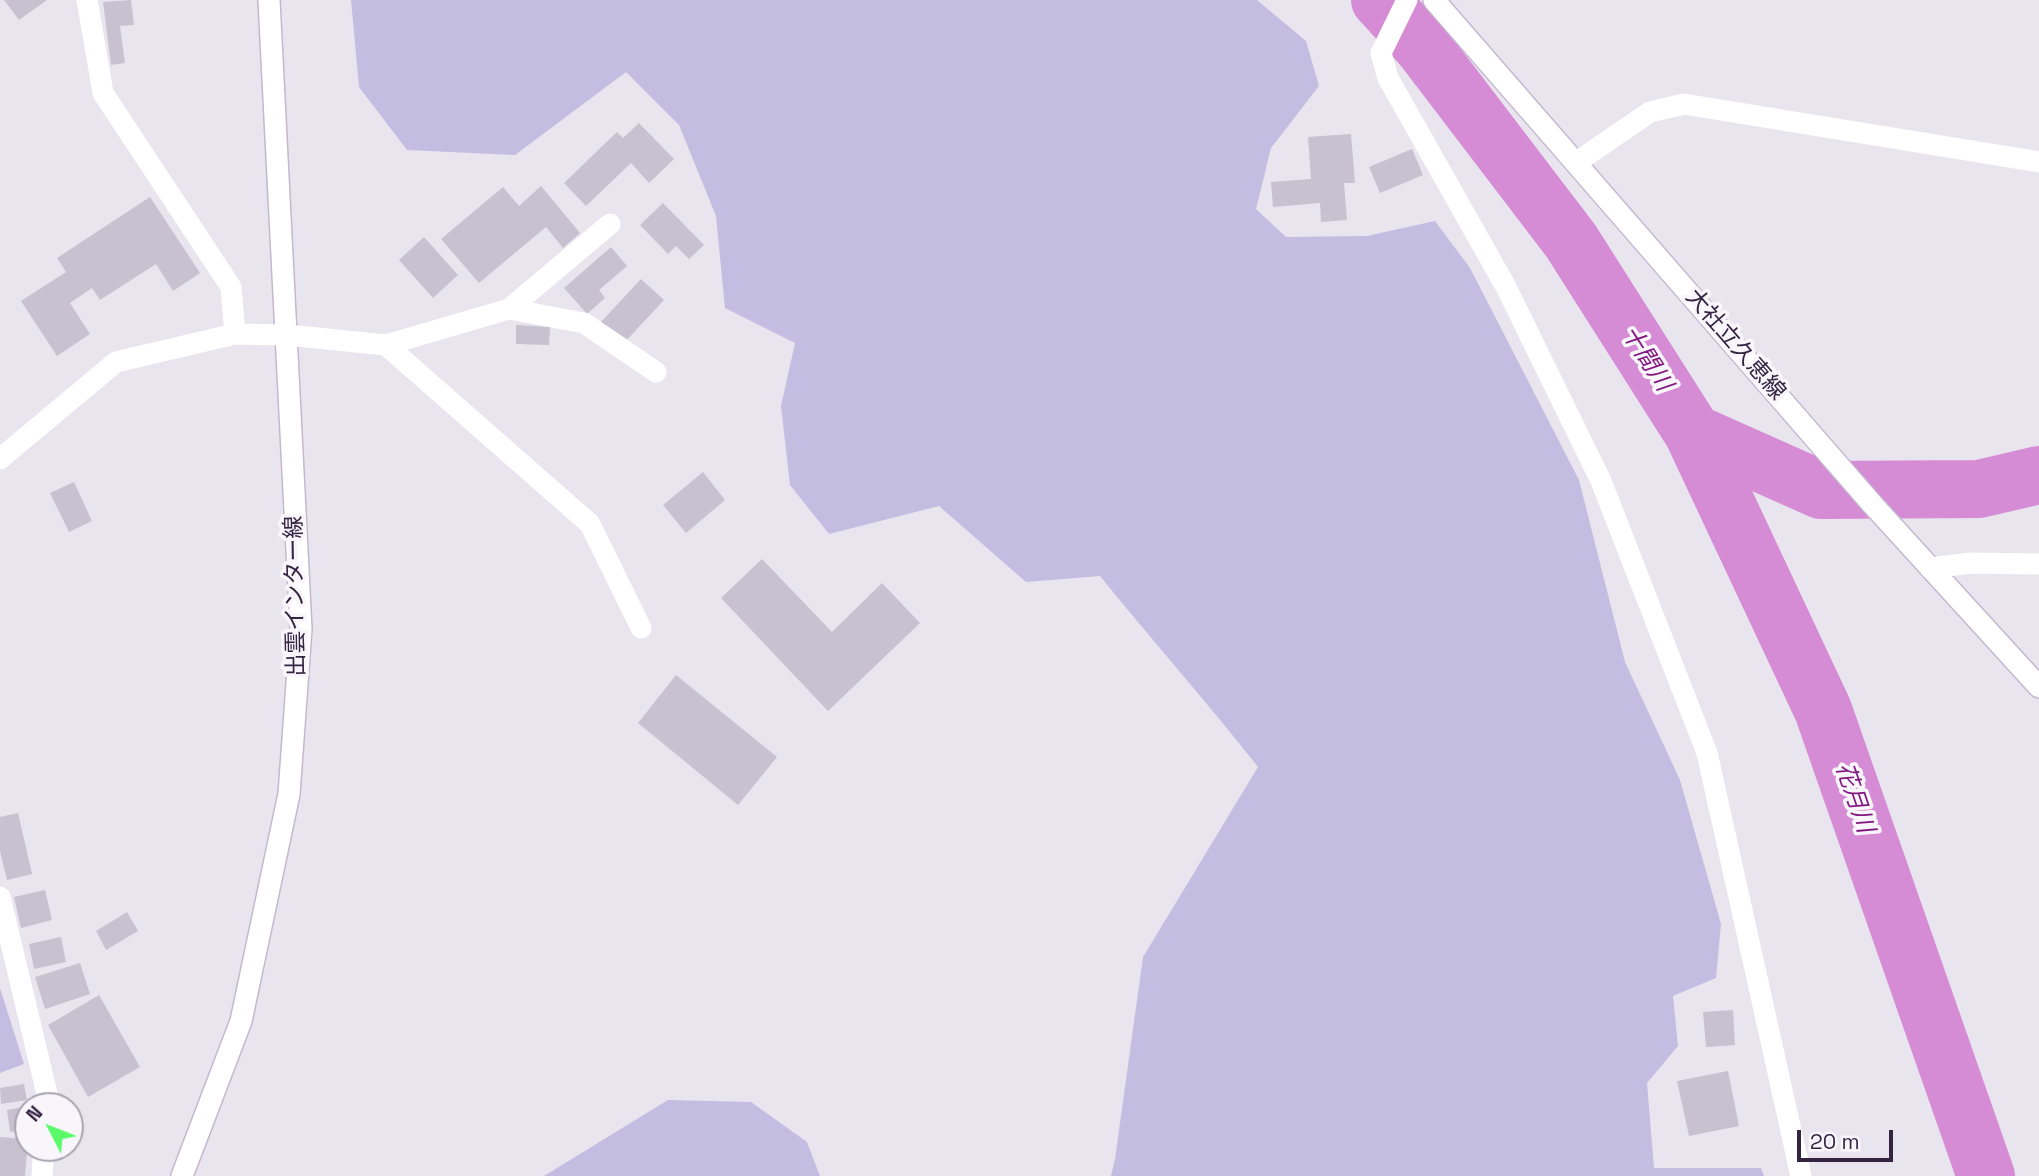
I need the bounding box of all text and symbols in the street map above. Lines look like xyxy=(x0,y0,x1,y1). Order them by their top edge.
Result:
street label: 大社立久恵線 xyxy=(1679,284,1791,406)
water label: 十間川 xyxy=(1614,321,1678,397)
street label: 出雲インター線 xyxy=(281,515,311,677)
water label: 花月川 xyxy=(1829,759,1879,837)
north arrow xyxy=(14,1092,84,1162)
text: N xyxy=(21,1101,48,1127)
scale bar xyxy=(1801,1116,1897,1160)
text: 20 m xyxy=(1810,1128,1860,1155)

